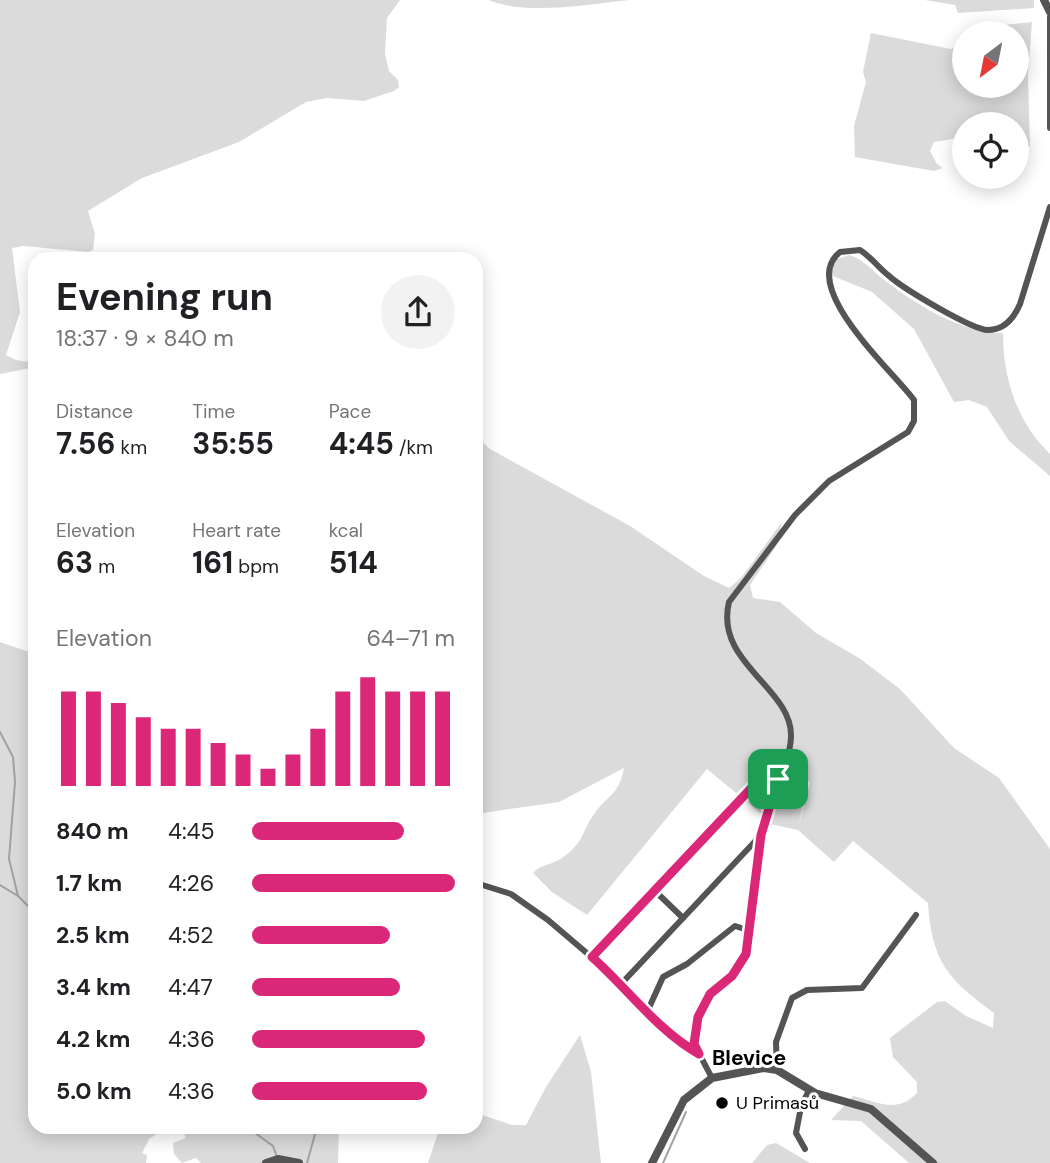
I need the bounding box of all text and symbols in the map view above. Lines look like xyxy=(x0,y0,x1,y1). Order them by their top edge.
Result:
north arrow xyxy=(952,21,1029,98)
map controls xyxy=(952,21,1029,189)
button: locate xyxy=(952,112,1029,189)
text: Evening run xyxy=(56,272,273,322)
button: share xyxy=(381,275,455,349)
text: 18:37 · 9 × 840 m xyxy=(56,323,234,353)
text: Distance xyxy=(56,399,133,424)
text: Time xyxy=(192,399,235,424)
text: Pace xyxy=(329,399,371,424)
text: 7.56 xyxy=(56,424,116,463)
text: 35:55 xyxy=(192,424,274,463)
text: 4:45 xyxy=(329,424,394,463)
text: km xyxy=(116,435,147,460)
text: /km xyxy=(394,435,433,460)
text: Elevation xyxy=(56,518,135,543)
text: Heart rate xyxy=(192,518,281,543)
text: kcal xyxy=(329,518,363,543)
text: 63 xyxy=(56,543,93,582)
text: 161 xyxy=(192,543,233,582)
text: 514 xyxy=(329,543,378,582)
text: m xyxy=(93,554,115,579)
text: bpm xyxy=(233,554,279,579)
text: Elevation xyxy=(56,623,152,653)
text: 64–71 m xyxy=(366,623,455,653)
pin xyxy=(748,749,808,809)
icon: arrive xyxy=(759,760,797,798)
text: 840 m xyxy=(56,816,129,846)
text: 4:45 xyxy=(168,816,215,846)
text: 1.7 km xyxy=(56,868,122,898)
text: 4:26 xyxy=(168,868,214,898)
text: 2.5 km xyxy=(56,920,130,950)
text: 4:52 xyxy=(168,920,214,950)
text: 3.4 km xyxy=(56,972,131,1002)
text: 4:47 xyxy=(168,972,213,1002)
text: 4.2 km xyxy=(56,1024,130,1054)
text: 4:36 xyxy=(168,1024,215,1054)
district label: Blevice xyxy=(712,1044,786,1072)
text: 5.0 km xyxy=(56,1076,132,1106)
text: 4:36 xyxy=(168,1076,215,1106)
place label: U Primasů xyxy=(736,1091,819,1115)
marker: U Primasů xyxy=(714,1095,730,1111)

